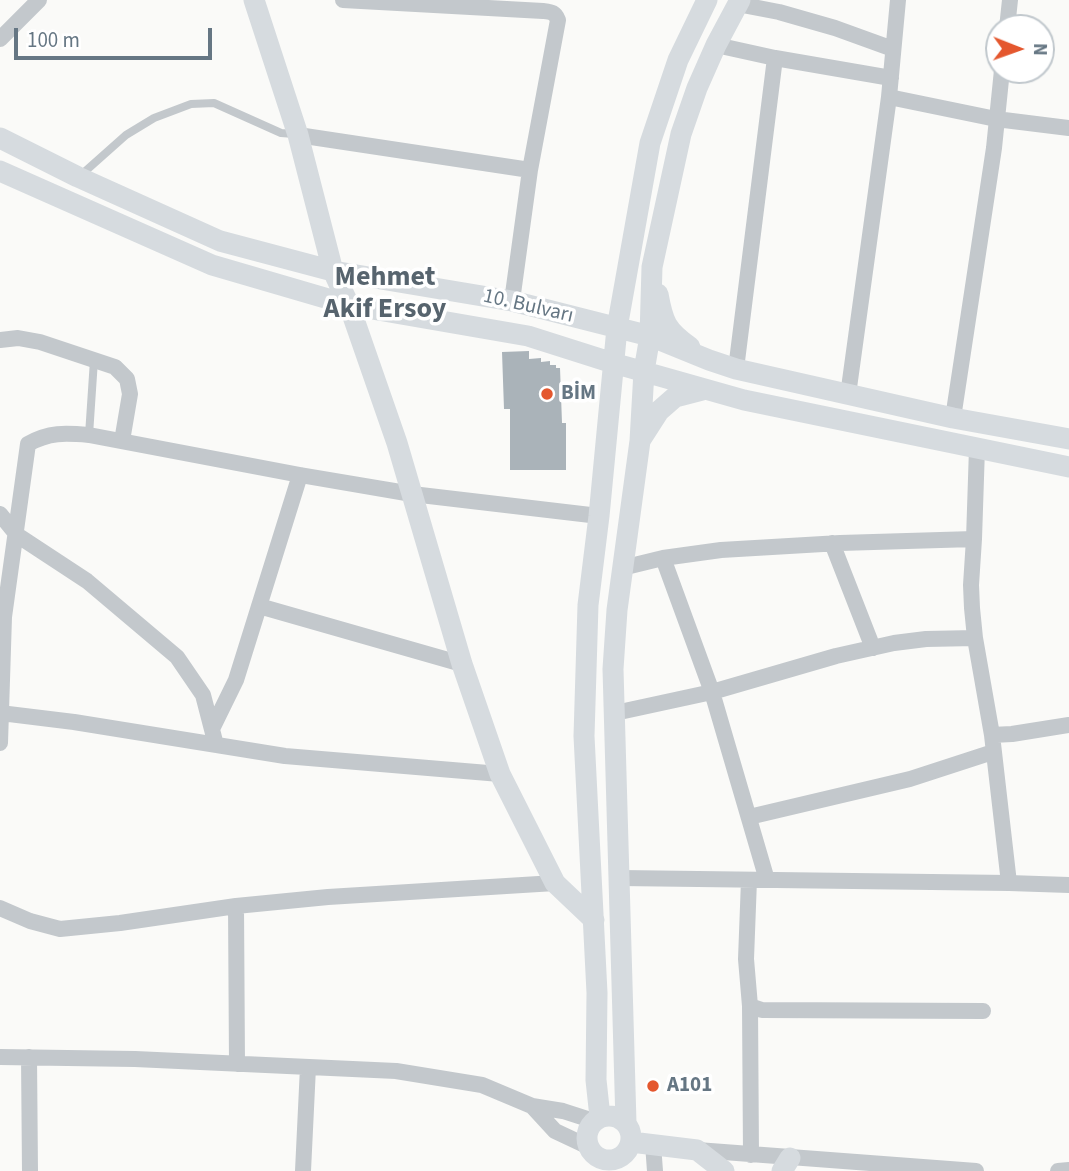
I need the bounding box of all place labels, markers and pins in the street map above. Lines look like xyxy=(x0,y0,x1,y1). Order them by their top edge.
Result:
place label: BİM xyxy=(561,381,596,407)
marker: BİM xyxy=(539,386,555,402)
place label: A101 xyxy=(667,1073,712,1099)
marker: A101 xyxy=(645,1078,661,1094)

